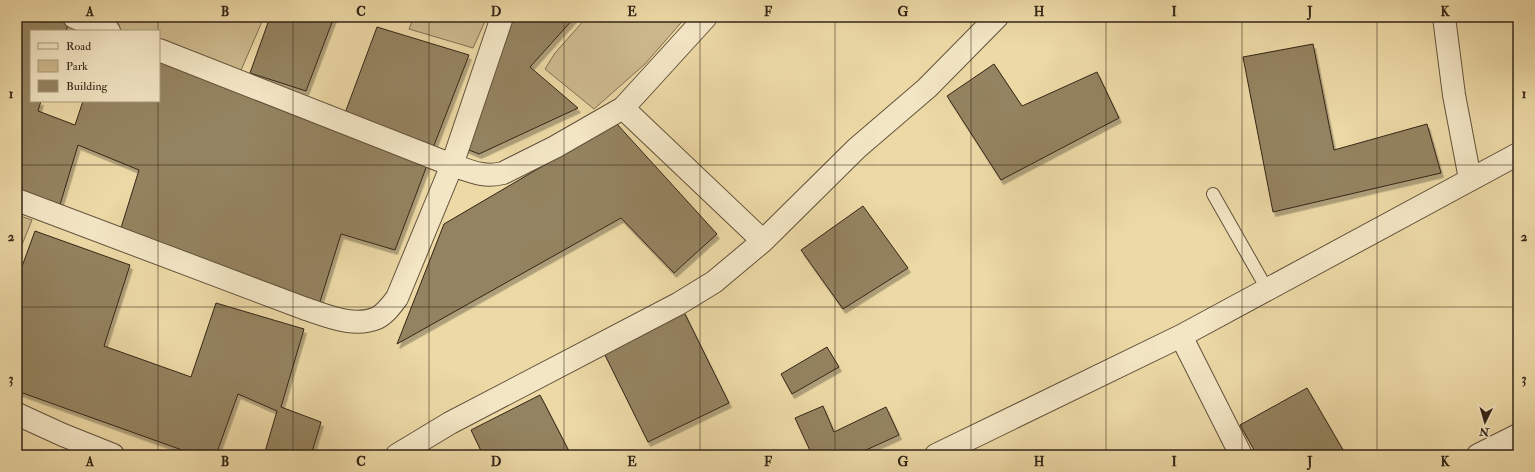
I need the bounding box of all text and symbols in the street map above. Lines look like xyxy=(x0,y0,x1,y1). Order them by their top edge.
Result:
text: A xyxy=(85,4,95,20)
text: B xyxy=(221,4,229,20)
text: C xyxy=(356,4,366,20)
text: D xyxy=(491,4,502,20)
text: E xyxy=(627,4,637,20)
text: F xyxy=(764,4,773,20)
text: G xyxy=(898,4,909,20)
text: H xyxy=(1034,4,1045,20)
text: I xyxy=(1171,4,1177,20)
text: J xyxy=(1306,4,1313,21)
text: K xyxy=(1440,4,1450,20)
legend xyxy=(30,30,160,102)
text: Road xyxy=(66,39,91,54)
text: Park xyxy=(66,59,88,74)
text: Building xyxy=(66,79,109,94)
text: 1 xyxy=(9,86,14,102)
text: 1 xyxy=(1522,86,1527,102)
text: 2 xyxy=(8,229,15,245)
text: 2 xyxy=(1521,229,1528,245)
text: 3 xyxy=(9,371,14,387)
text: 3 xyxy=(1522,371,1527,387)
north arrow xyxy=(1465,402,1505,442)
text: N xyxy=(1478,424,1491,438)
text: A xyxy=(85,454,95,470)
text: B xyxy=(221,454,229,470)
text: C xyxy=(356,454,366,470)
text: D xyxy=(491,454,502,470)
text: E xyxy=(627,454,637,470)
text: F xyxy=(764,454,773,470)
text: G xyxy=(898,454,909,470)
text: H xyxy=(1034,454,1045,470)
text: I xyxy=(1171,454,1177,470)
text: J xyxy=(1306,454,1313,471)
text: K xyxy=(1440,454,1450,470)

